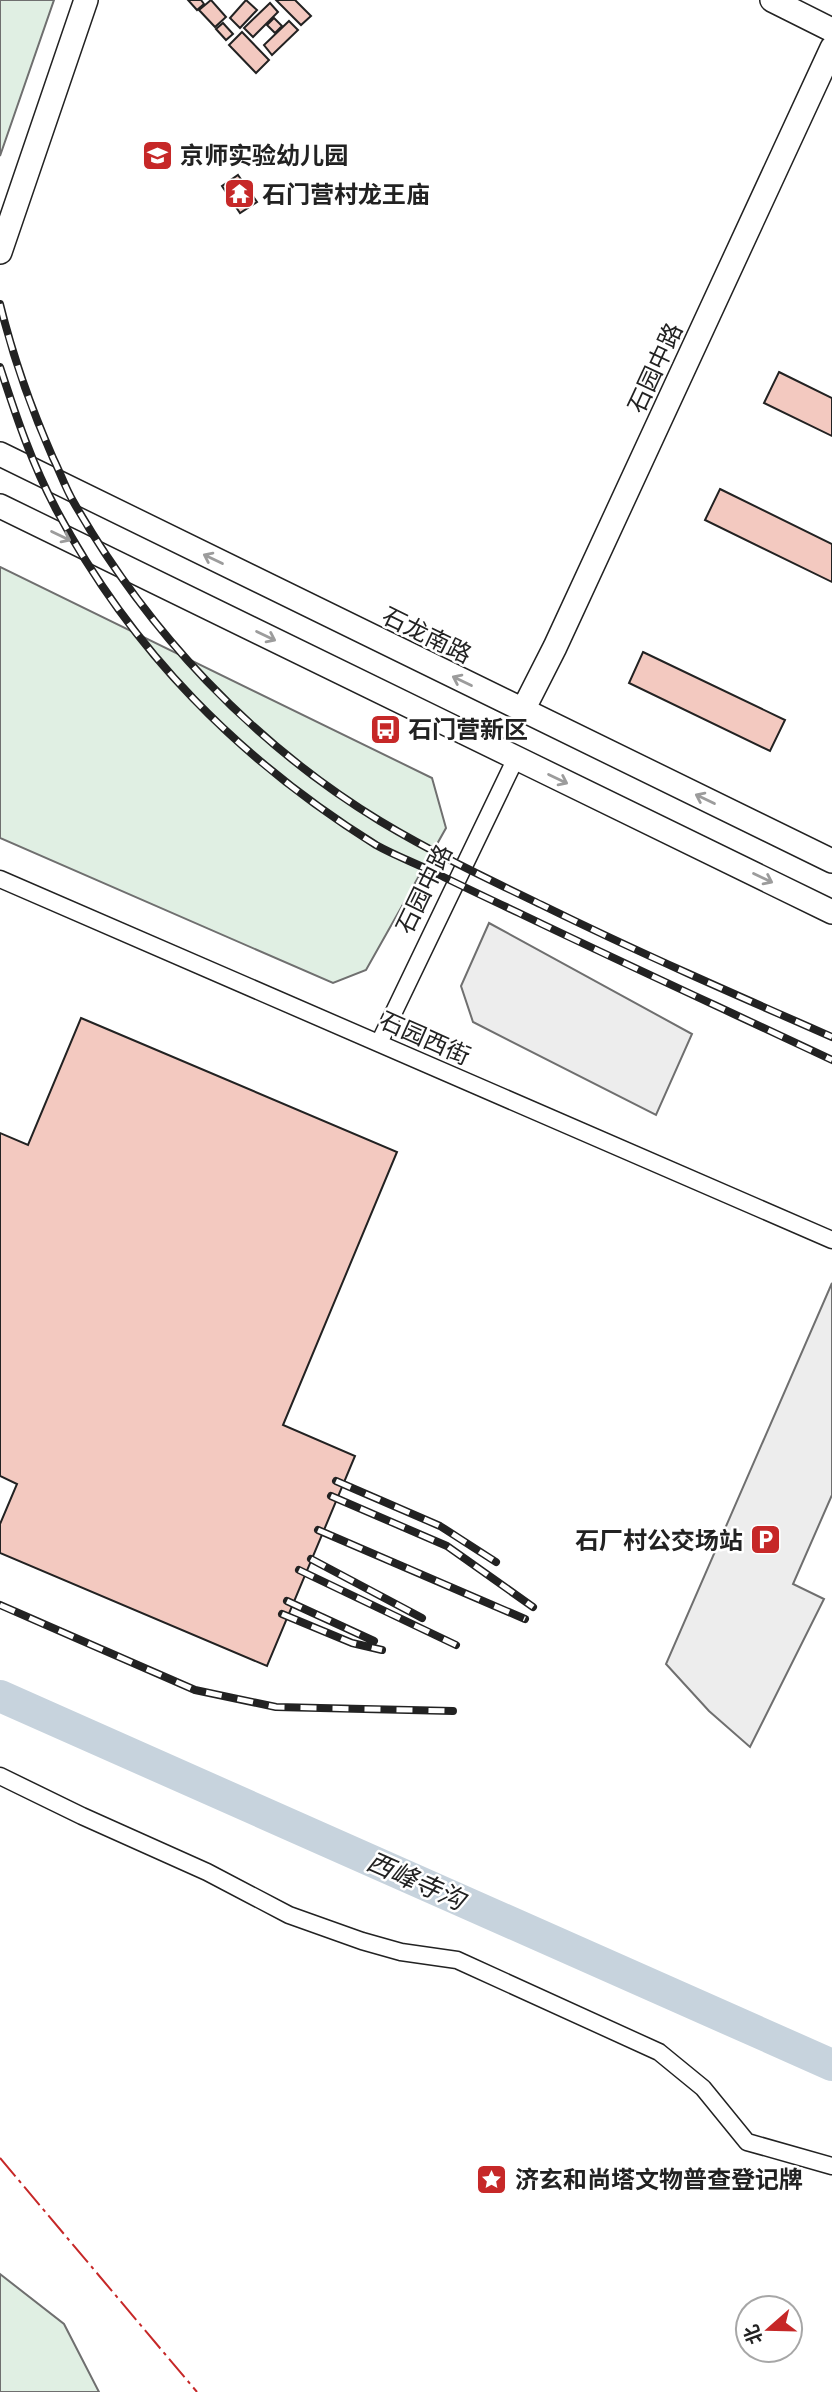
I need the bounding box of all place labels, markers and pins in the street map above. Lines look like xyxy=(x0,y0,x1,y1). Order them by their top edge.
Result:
school or university icon: 京师实验幼儿园 xyxy=(140,138,174,172)
place label: 京师实验幼儿园 xyxy=(180,138,348,173)
temple icon: 石门营村龙王庙 xyxy=(222,177,256,211)
place label: 石门营村龙王庙 xyxy=(262,177,430,212)
bus stop icon: 石门营新区 xyxy=(368,712,402,746)
place label: 石门营新区 xyxy=(408,712,528,747)
place label: 石厂村公交场站 xyxy=(575,1523,743,1558)
parking icon: 石厂村公交场站 xyxy=(749,1523,783,1557)
place icon: 济玄和尚塔文物普查登记牌 xyxy=(475,2162,509,2196)
place label: 济玄和尚塔文物普查登记牌 xyxy=(515,2162,803,2197)

